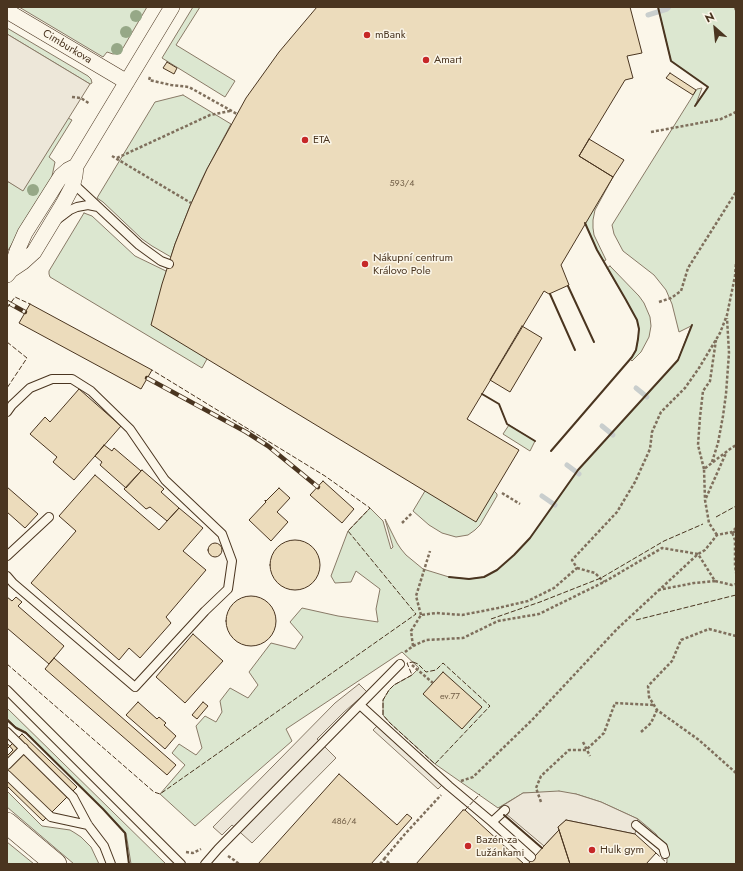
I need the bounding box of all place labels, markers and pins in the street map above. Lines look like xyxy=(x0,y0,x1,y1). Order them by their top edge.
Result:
place label: mBank xyxy=(375,28,406,42)
marker: mBank xyxy=(362,30,372,40)
place label: Amart xyxy=(434,53,462,67)
marker: Amart xyxy=(421,55,431,65)
place label: ETA xyxy=(313,133,330,147)
marker: ETA xyxy=(300,135,310,145)
place label: Nákupní centrum Královo Pole xyxy=(373,251,453,277)
marker: Nákupní centrum Královo Pole xyxy=(360,259,370,269)
place label: Bazén za Lužánkami xyxy=(476,833,524,859)
marker: Bazén za Lužánkami xyxy=(463,841,473,851)
place label: Hulk gym xyxy=(600,843,644,857)
marker: Hulk gym xyxy=(587,845,597,855)

